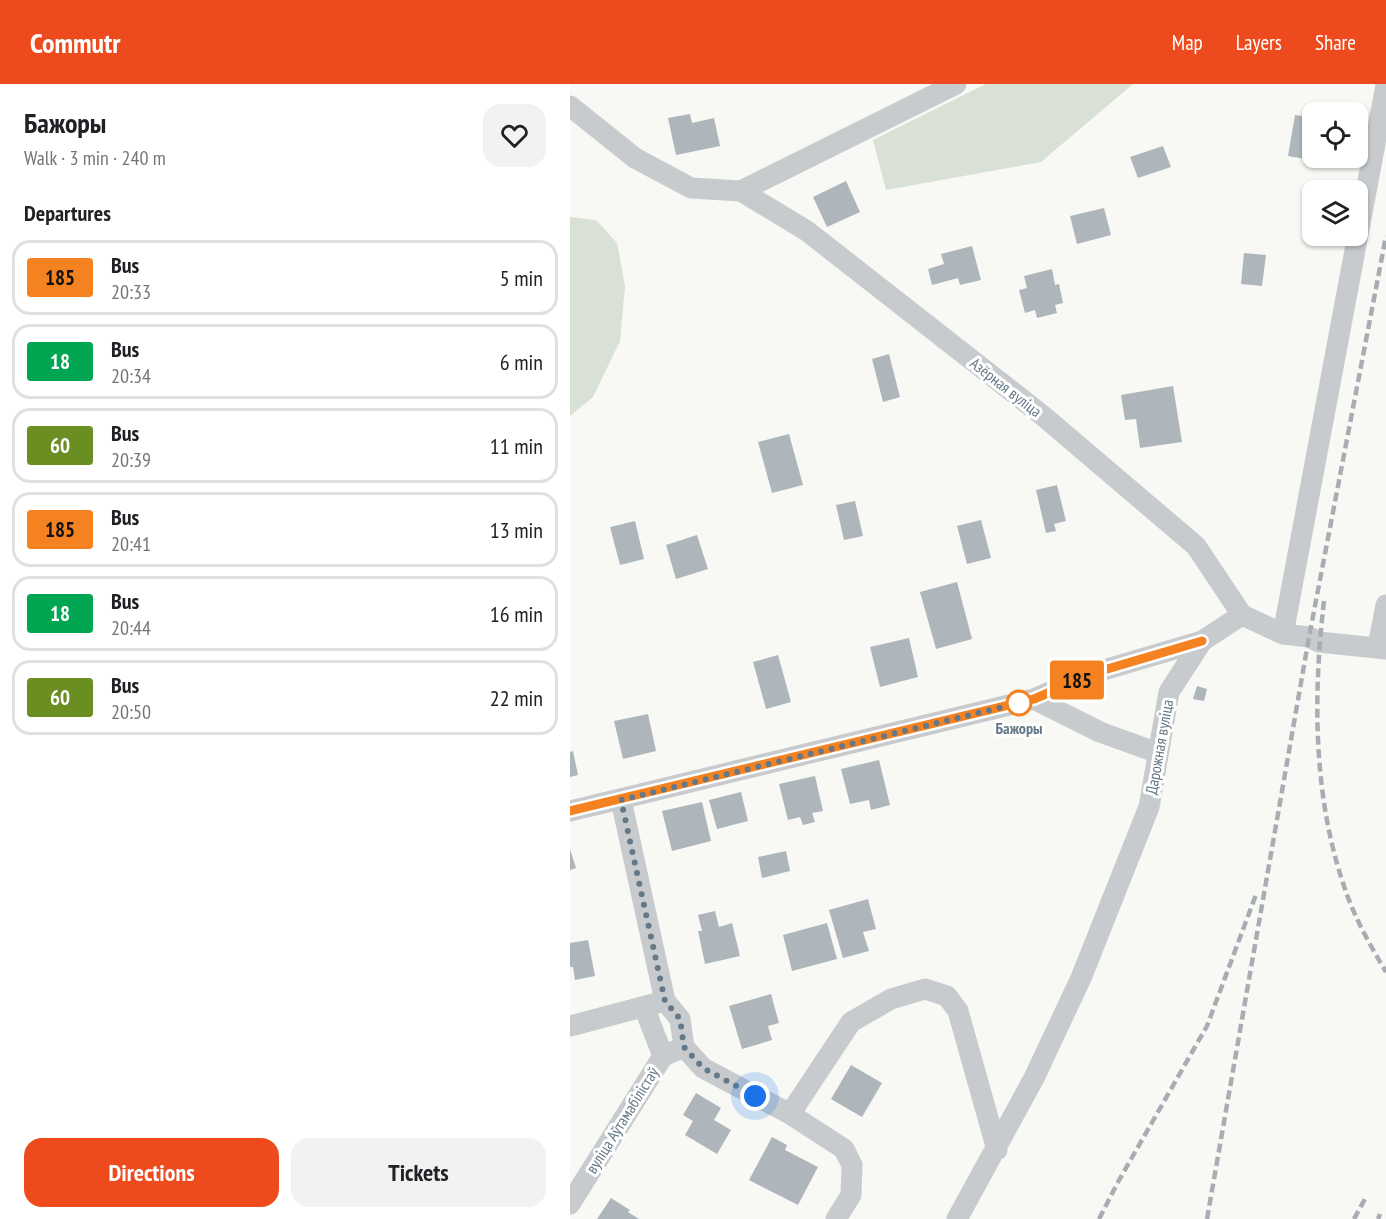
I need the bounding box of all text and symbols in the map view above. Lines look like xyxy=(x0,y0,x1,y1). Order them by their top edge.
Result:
text: Commutr xyxy=(30,24,120,61)
text: Map xyxy=(1172,29,1203,56)
text: Layers xyxy=(1236,29,1282,56)
text: Share xyxy=(1315,29,1356,56)
map controls xyxy=(1302,102,1368,246)
button: locate xyxy=(1302,102,1368,168)
text: Бажоры xyxy=(24,104,106,141)
button: heart xyxy=(483,104,546,167)
text: Walk · 3 min · 240 m xyxy=(24,145,166,171)
button: layers xyxy=(1302,180,1368,246)
text: Departures xyxy=(24,199,111,227)
text: Bus xyxy=(111,251,139,279)
text: 185 xyxy=(45,264,75,291)
text: 5 min xyxy=(500,264,543,292)
text: 20:33 xyxy=(111,279,151,305)
text: Bus xyxy=(111,335,139,363)
text: 18 xyxy=(50,348,70,375)
text: 6 min xyxy=(500,348,543,376)
street label: Азёрная вуліца xyxy=(966,353,1046,421)
text: 20:34 xyxy=(111,363,151,389)
text: Bus xyxy=(111,419,139,447)
text: 60 xyxy=(50,432,70,459)
text: 11 min xyxy=(490,432,543,460)
text: 20:39 xyxy=(111,447,151,473)
text: Bus xyxy=(111,503,139,531)
text: 185 xyxy=(45,516,75,543)
text: 13 min xyxy=(490,516,543,544)
text: 20:41 xyxy=(111,531,151,557)
text: Bus xyxy=(111,587,139,615)
text: 18 xyxy=(50,600,70,627)
text: 16 min xyxy=(490,600,543,628)
text: 20:44 xyxy=(111,615,151,641)
line badge: 185 xyxy=(1042,660,1112,700)
text: 185 xyxy=(1062,667,1092,694)
text: Bus xyxy=(111,671,139,699)
text: 60 xyxy=(50,684,70,711)
text: 22 min xyxy=(490,684,543,712)
marker: Бажоры xyxy=(1006,690,1032,716)
street label: Дарожная вуліца xyxy=(1141,698,1177,796)
text: 20:50 xyxy=(111,699,151,725)
place label: Бажоры xyxy=(995,718,1043,738)
street label: вуліца Аўтамабілістаў xyxy=(581,1063,663,1177)
your location xyxy=(740,1081,770,1111)
button: Directions xyxy=(24,1138,279,1207)
button: Tickets xyxy=(291,1138,546,1207)

